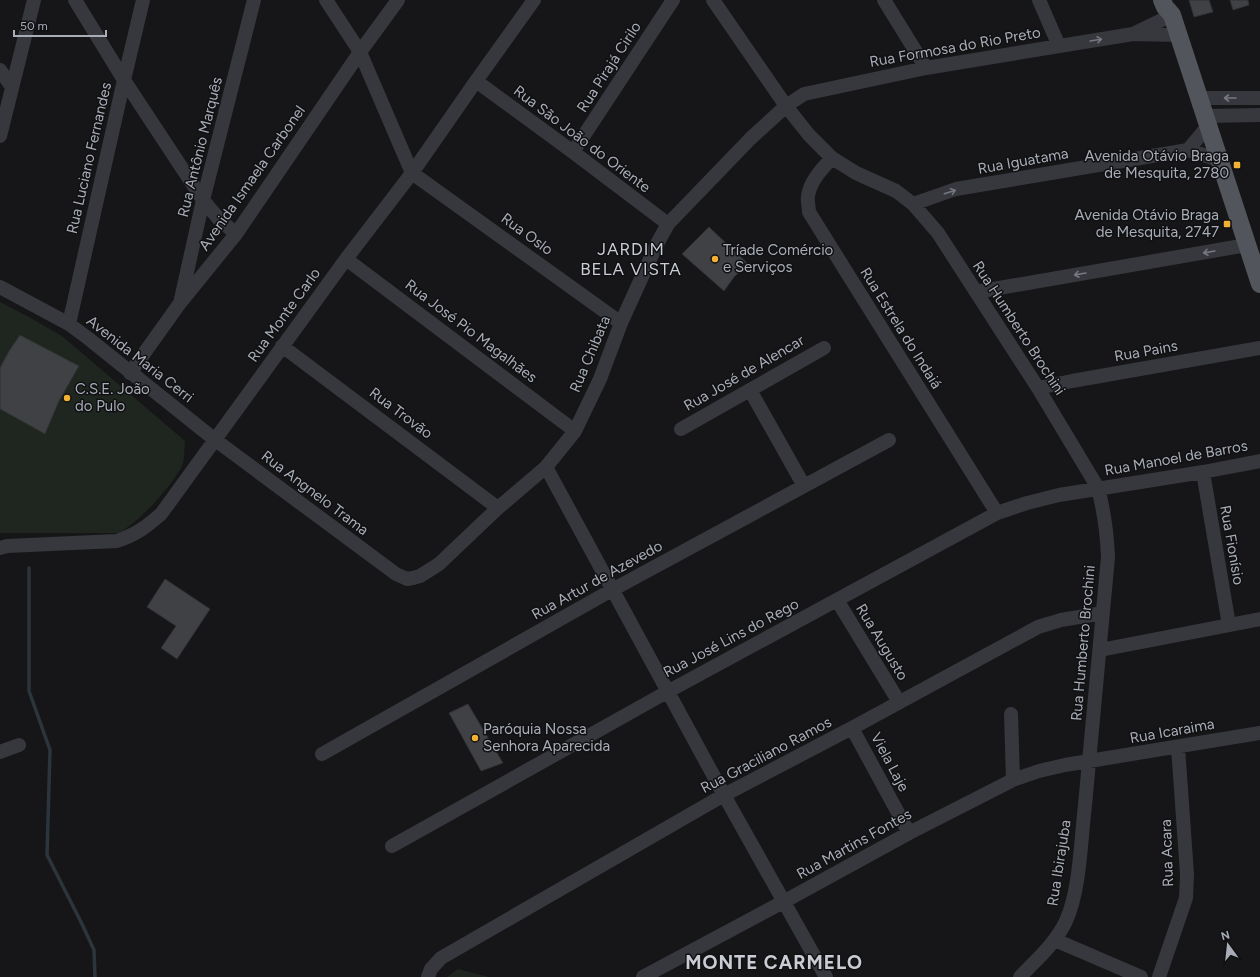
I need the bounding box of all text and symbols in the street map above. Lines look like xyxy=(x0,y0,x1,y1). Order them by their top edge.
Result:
scale bar xyxy=(14,12,106,38)
street label: Rua Pirajá Cirilo xyxy=(573,18,645,116)
text: 50 m xyxy=(20,19,48,33)
street label: Rua Formosa do Rio Preto xyxy=(868,23,1042,71)
one-way arrow xyxy=(1089,36,1102,44)
street label: Rua Antônio Marquês xyxy=(174,75,226,219)
street label: Rua Luciano Fernandes xyxy=(63,80,115,236)
street label: Rua São João do Oriente xyxy=(510,82,654,196)
one-way arrow xyxy=(1224,94,1237,102)
street label: Avenida Ismaela Carbonel xyxy=(195,102,309,254)
street label: Rua Iguatama xyxy=(976,144,1070,178)
place label: Avenida Otávio Braga de Mesquita, 2780 xyxy=(1084,147,1229,182)
marker: Avenida Otávio Braga de Mesquita, 2780 xyxy=(1232,160,1242,170)
one-way arrow xyxy=(944,187,956,195)
place label: Avenida Otávio Braga de Mesquita, 2747 xyxy=(1074,206,1219,241)
street label: Rua Oslo xyxy=(498,209,557,259)
marker: Avenida Otávio Braga de Mesquita, 2747 xyxy=(1222,219,1232,229)
district label: JARDIM BELA VISTA xyxy=(580,239,682,279)
place label: Tríade Comércio e Serviços xyxy=(723,241,834,276)
one-way arrow xyxy=(1202,248,1215,256)
marker: Tríade Comércio e Serviços xyxy=(710,254,720,264)
street label: Rua Humberto Brochini xyxy=(969,258,1069,398)
street label: Rua Monte Carlo xyxy=(244,264,324,366)
street label: Rua Estrela do Indaiá xyxy=(856,264,946,392)
one-way arrow xyxy=(1074,270,1087,278)
street label: Rua José Pio Magalhães xyxy=(402,276,540,386)
street label: Avenida Maria Cerri xyxy=(83,312,197,406)
street label: Rua Chibata xyxy=(566,313,614,395)
street label: Rua José de Alencar xyxy=(681,331,807,415)
street label: Rua Pains xyxy=(1113,337,1179,365)
place label: C.S.E. João do Pulo xyxy=(75,380,150,415)
street label: Rua Trovão xyxy=(366,383,436,443)
marker: C.S.E. João do Pulo xyxy=(62,393,72,403)
street label: Rua Manoel de Barros xyxy=(1103,437,1249,479)
street label: Rua Angnelo Trama xyxy=(258,447,372,539)
street label: Rua Fionísio xyxy=(1216,504,1248,586)
street label: Rua Artur de Azevedo xyxy=(529,536,666,623)
street label: Rua Humberto Brochini xyxy=(1067,564,1099,722)
street label: Rua José Lins do Rego xyxy=(660,594,802,681)
street label: Rua Augusto xyxy=(852,600,912,684)
street label: Rua Graciliano Ramos xyxy=(698,713,834,797)
street label: Rua Icaraima xyxy=(1128,715,1216,747)
place label: Paróquia Nossa Senhora Aparecida xyxy=(483,720,610,755)
street label: Viela Laje xyxy=(867,729,913,795)
marker: Paróquia Nossa Senhora Aparecida xyxy=(470,733,480,743)
street label: Rua Martins Fontes xyxy=(793,805,915,883)
street label: Rua Ibirajuba xyxy=(1043,819,1075,907)
street label: Rua Acara xyxy=(1157,819,1177,887)
north arrow xyxy=(1208,925,1248,965)
text: N xyxy=(1220,928,1231,943)
district label: MONTE CARMELO xyxy=(685,951,863,974)

